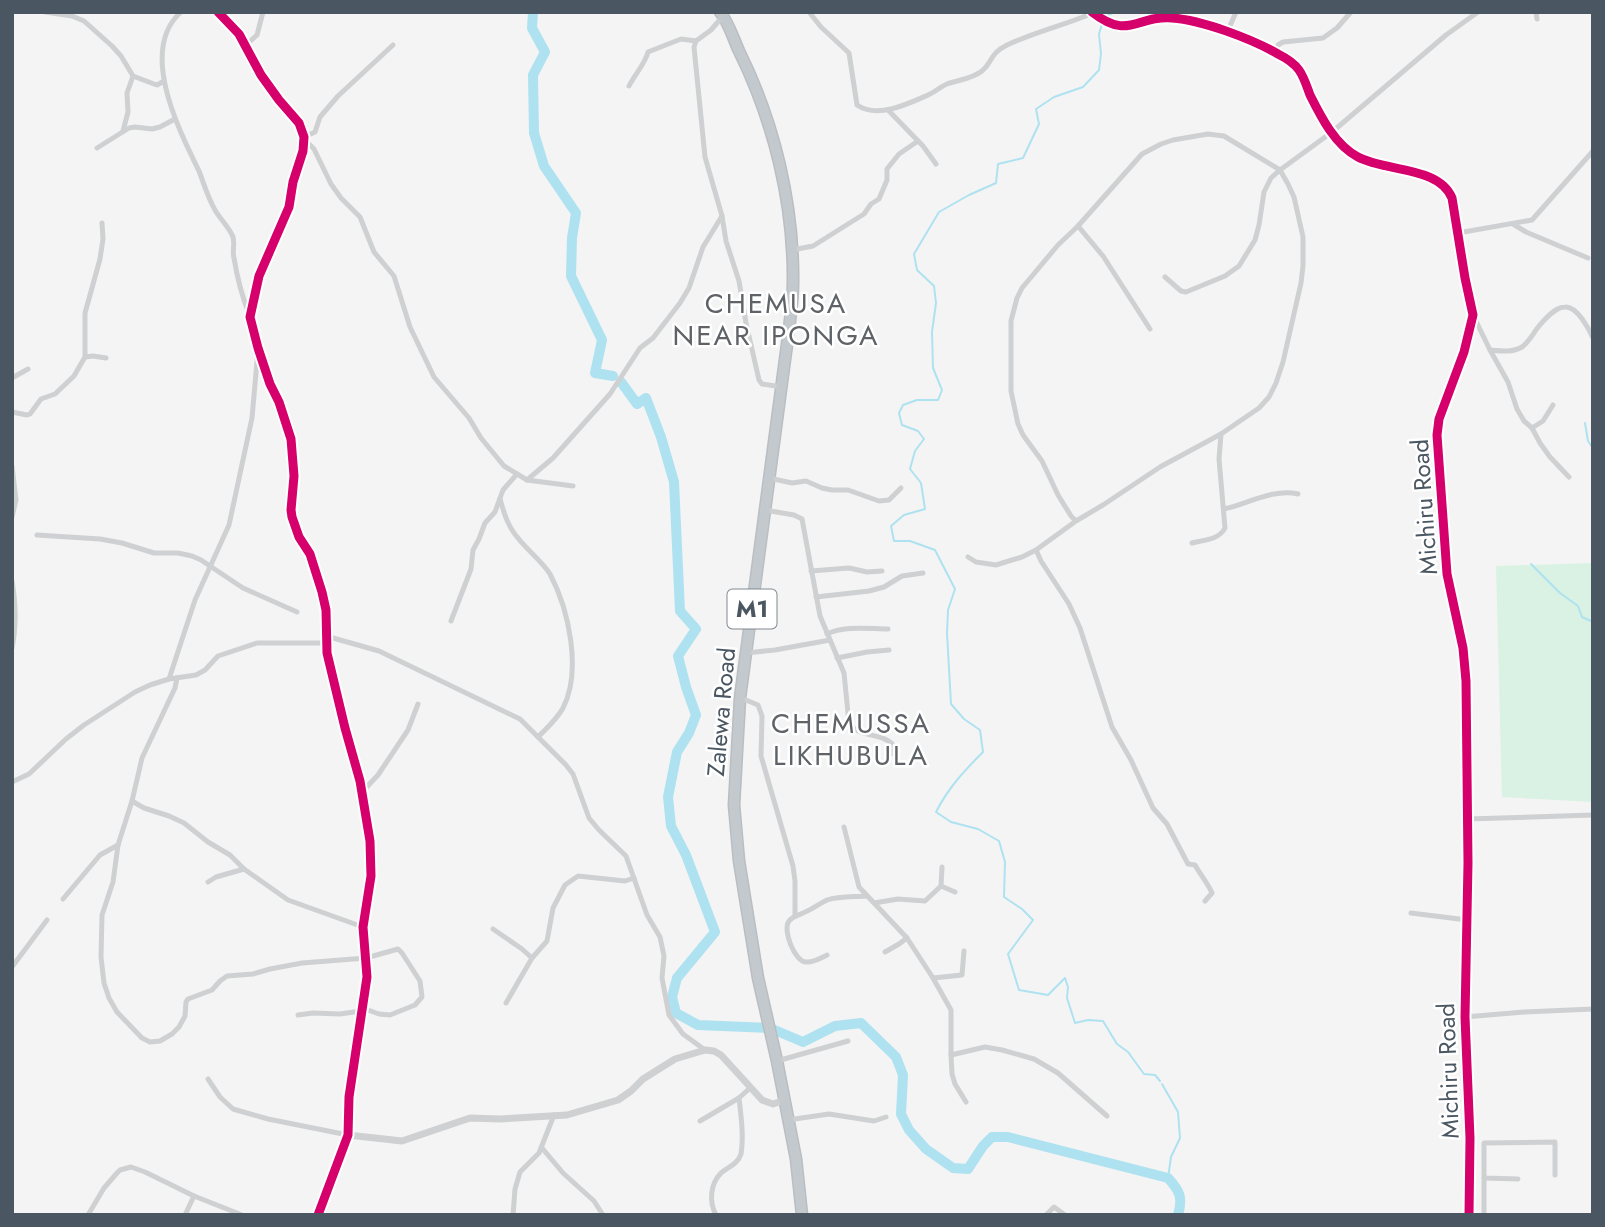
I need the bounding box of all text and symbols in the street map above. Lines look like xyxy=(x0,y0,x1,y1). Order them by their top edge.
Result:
district label: CHEMUSA NEAR IPONGA xyxy=(672,283,880,356)
street label: Michiru Road xyxy=(1402,438,1446,576)
road number: M1 xyxy=(728,590,776,628)
street label: Zalewa Road xyxy=(698,646,744,778)
district label: CHEMUSSA LIKHUBULA xyxy=(771,703,931,776)
street label: Michiru Road xyxy=(1428,1003,1468,1139)

